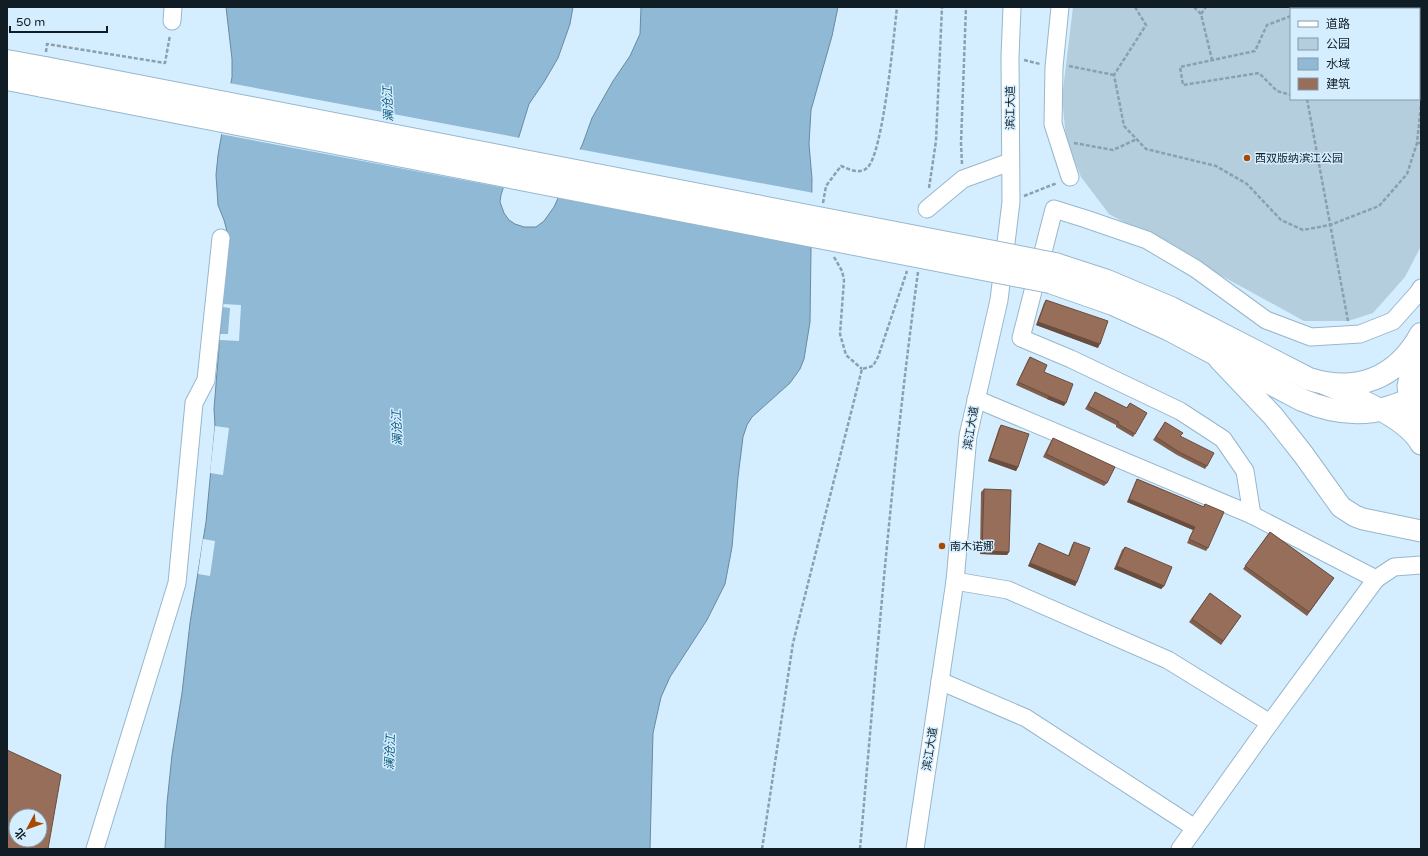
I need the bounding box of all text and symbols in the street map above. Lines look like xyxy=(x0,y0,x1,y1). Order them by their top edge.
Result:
scale bar xyxy=(10,8,107,34)
legend xyxy=(1290,8,1420,100)
text: 50 m xyxy=(16,15,45,29)
text: 道路 xyxy=(1326,17,1350,31)
text: 公园 xyxy=(1326,37,1350,51)
text: 水域 xyxy=(1326,57,1350,71)
text: 建筑 xyxy=(1326,77,1350,91)
water label: 澜沧江 xyxy=(380,84,396,122)
street label: 滨江大道 xyxy=(1004,86,1017,130)
place label: 西双版纳滨江公园 xyxy=(1255,152,1343,165)
marker: 西双版纳滨江公园 xyxy=(1242,153,1252,163)
street label: 滨江大道 xyxy=(961,405,981,451)
water label: 澜沧江 xyxy=(389,408,405,446)
place label: 南木诺娜 xyxy=(950,540,994,553)
marker: 南木诺娜 xyxy=(937,541,947,551)
street label: 滨江大道 xyxy=(920,726,940,772)
water label: 澜沧江 xyxy=(382,732,398,770)
north arrow xyxy=(8,808,48,848)
text: 北 xyxy=(12,826,29,843)

